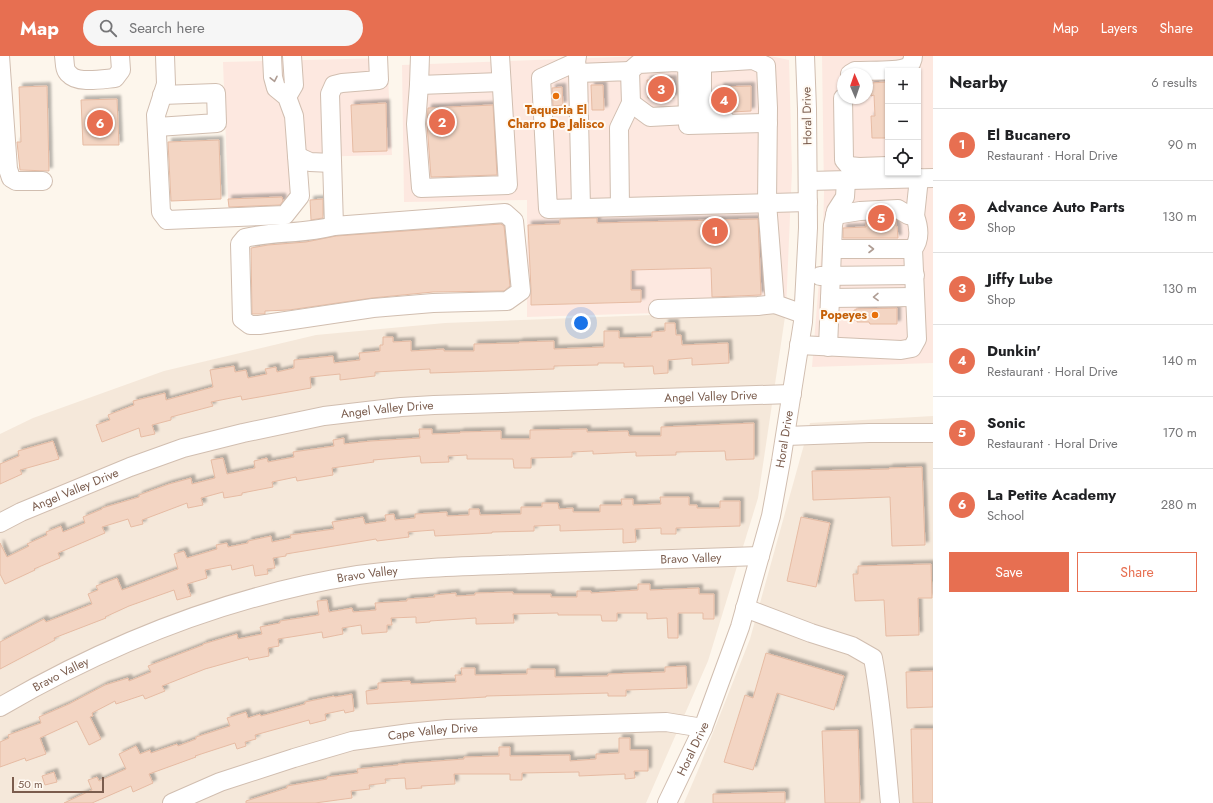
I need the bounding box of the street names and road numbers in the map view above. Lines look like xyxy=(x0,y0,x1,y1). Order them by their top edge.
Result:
street label: Horal Drive xyxy=(797,87,817,145)
street label: Angel Valley Drive xyxy=(664,386,758,407)
street label: Angel Valley Drive xyxy=(340,396,434,423)
street label: Horal Drive xyxy=(771,409,798,469)
street label: Angel Valley Drive xyxy=(28,464,121,516)
street label: Bravo Valley xyxy=(660,548,723,568)
street label: Bravo Valley xyxy=(335,561,399,587)
street label: Bravo Valley xyxy=(29,652,93,696)
street label: Cape Valley Drive xyxy=(387,719,478,745)
street label: Horal Drive xyxy=(672,719,713,779)

